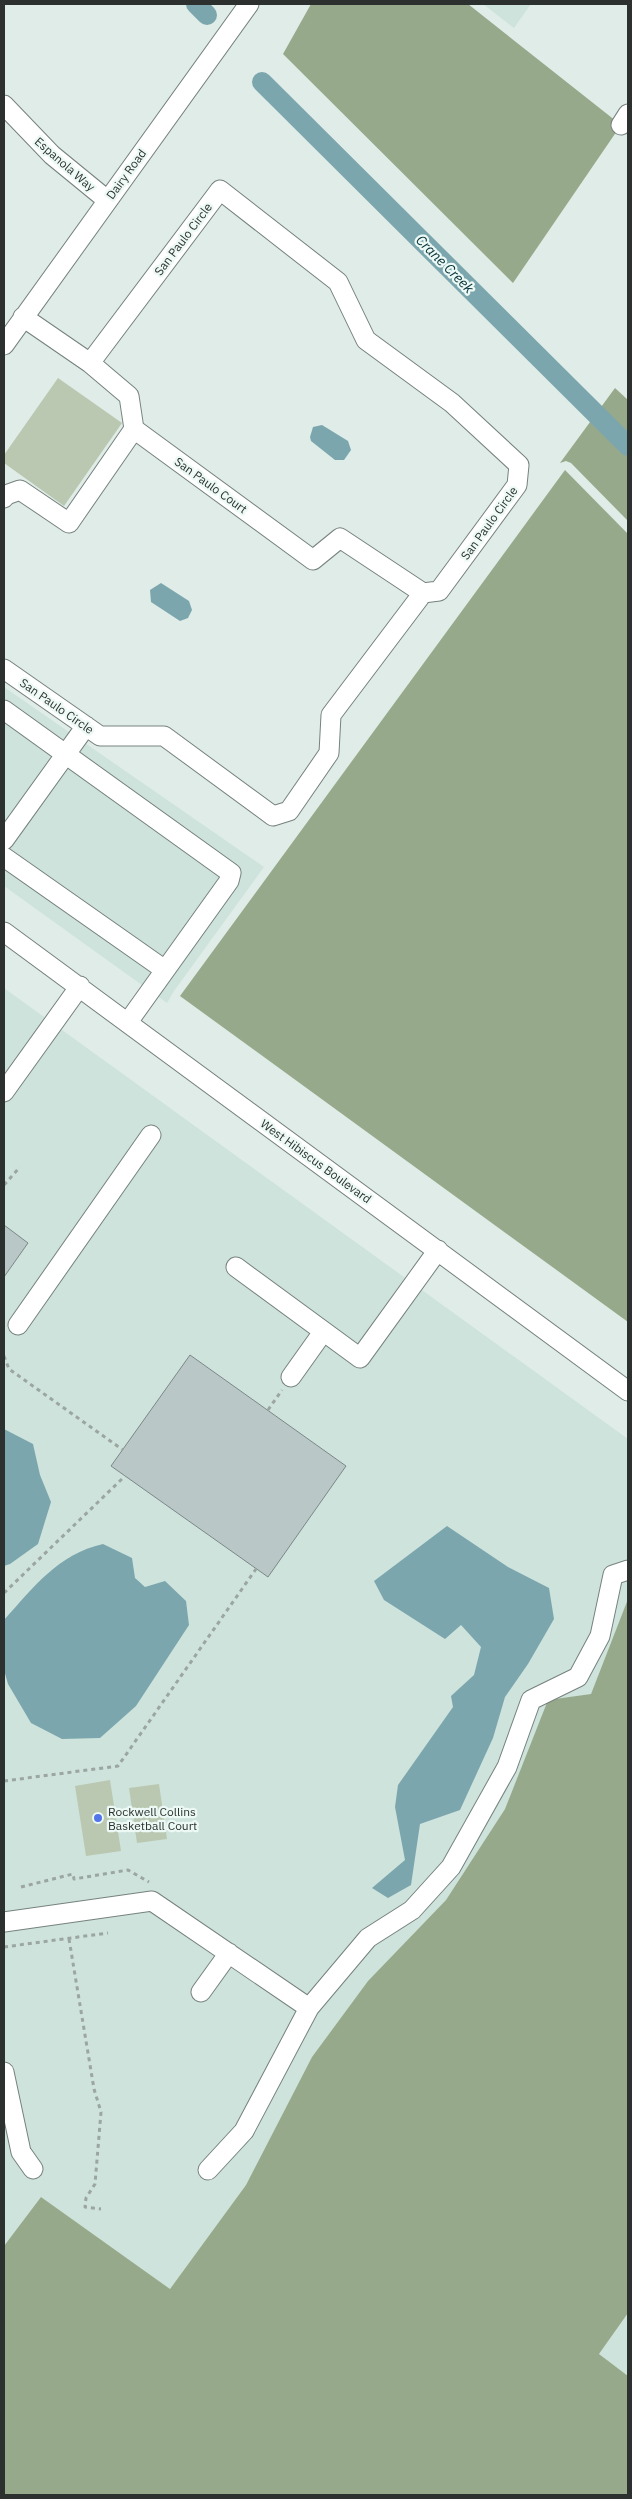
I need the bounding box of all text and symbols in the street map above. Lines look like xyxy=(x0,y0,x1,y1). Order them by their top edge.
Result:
street label: Espanola Way xyxy=(32,134,98,194)
street label: Dairy Road xyxy=(103,146,149,202)
street label: San Paulo Circle xyxy=(151,199,215,278)
water label: Crane Creek xyxy=(412,231,478,297)
street label: San Paulo Court xyxy=(172,454,250,516)
street label: San Paulo Circle xyxy=(457,483,521,563)
street label: San Paulo Circle xyxy=(17,675,97,737)
street label: West Hibiscus Boulevard xyxy=(258,1116,374,1206)
place label: Rockwell Collins Basketball Court xyxy=(108,1804,197,1833)
marker: Rockwell Collins Basketball Court xyxy=(92,1812,104,1824)

